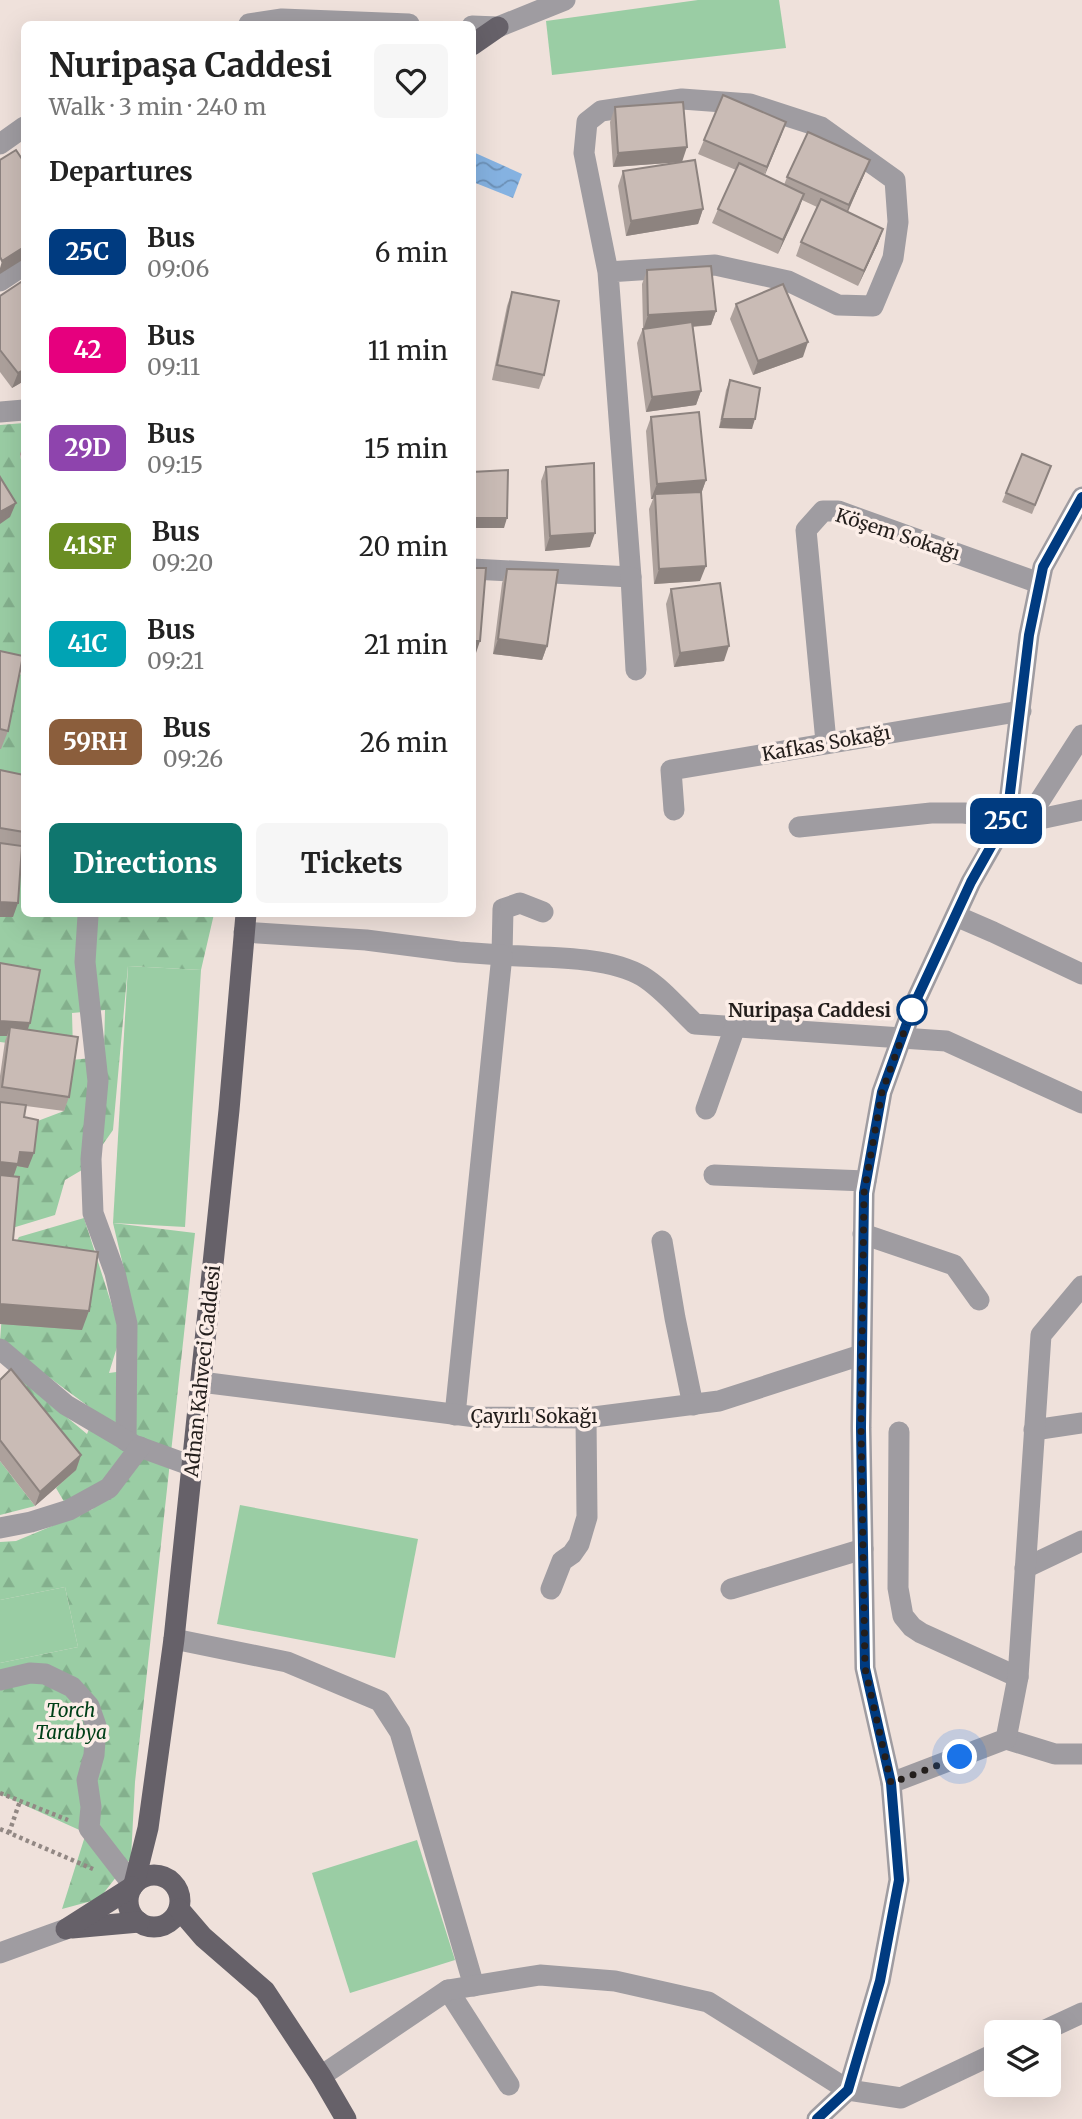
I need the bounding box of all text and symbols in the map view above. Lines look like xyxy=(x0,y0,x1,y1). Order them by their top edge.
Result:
button: heart xyxy=(374,44,448,118)
text: Nuripaşa Caddesi xyxy=(49,45,332,86)
text: Walk · 3 min · 240 m xyxy=(49,92,266,121)
text: Departures xyxy=(49,155,193,188)
text: Bus xyxy=(147,221,195,254)
text: 25C xyxy=(66,236,109,267)
text: 6 min xyxy=(375,236,448,269)
text: 09:06 xyxy=(147,254,209,283)
text: Bus xyxy=(147,319,195,352)
text: 42 xyxy=(73,334,102,365)
text: 11 min xyxy=(368,334,448,367)
text: 09:11 xyxy=(147,352,200,381)
text: Bus xyxy=(147,417,195,450)
text: 29D xyxy=(64,432,111,463)
text: 15 min xyxy=(364,432,448,465)
text: 09:15 xyxy=(147,450,203,479)
street label: Köşem Sokağı xyxy=(833,503,963,565)
text: Bus xyxy=(152,515,200,548)
text: 41SF xyxy=(63,530,117,561)
text: 20 min xyxy=(359,530,448,563)
text: 09:20 xyxy=(152,548,213,577)
text: Bus xyxy=(147,613,195,646)
text: 41C xyxy=(67,628,108,659)
text: 21 min xyxy=(364,628,448,661)
text: 09:21 xyxy=(147,646,204,675)
text: Bus xyxy=(163,711,211,744)
street label: Kafkas Sokağı xyxy=(760,720,892,766)
text: 59RH xyxy=(63,726,128,757)
text: 26 min xyxy=(360,726,448,759)
text: 09:26 xyxy=(163,744,223,773)
line badge: 25C xyxy=(966,798,1046,844)
text: 25C xyxy=(984,805,1028,836)
button: Directions xyxy=(49,823,242,903)
button: Tickets xyxy=(256,823,448,903)
marker: Nuripaşa Caddesi xyxy=(897,995,927,1025)
place label: Nuripaşa Caddesi xyxy=(728,998,891,1022)
street label: Adnan Kahveci Caddesi xyxy=(179,1264,225,1479)
street label: Çayırlı Sokağı xyxy=(471,1404,597,1428)
park label: Torch Tarabya xyxy=(35,1698,107,1744)
your location xyxy=(942,1739,977,1774)
map controls xyxy=(984,2020,1061,2097)
button: layers xyxy=(984,2020,1061,2097)

